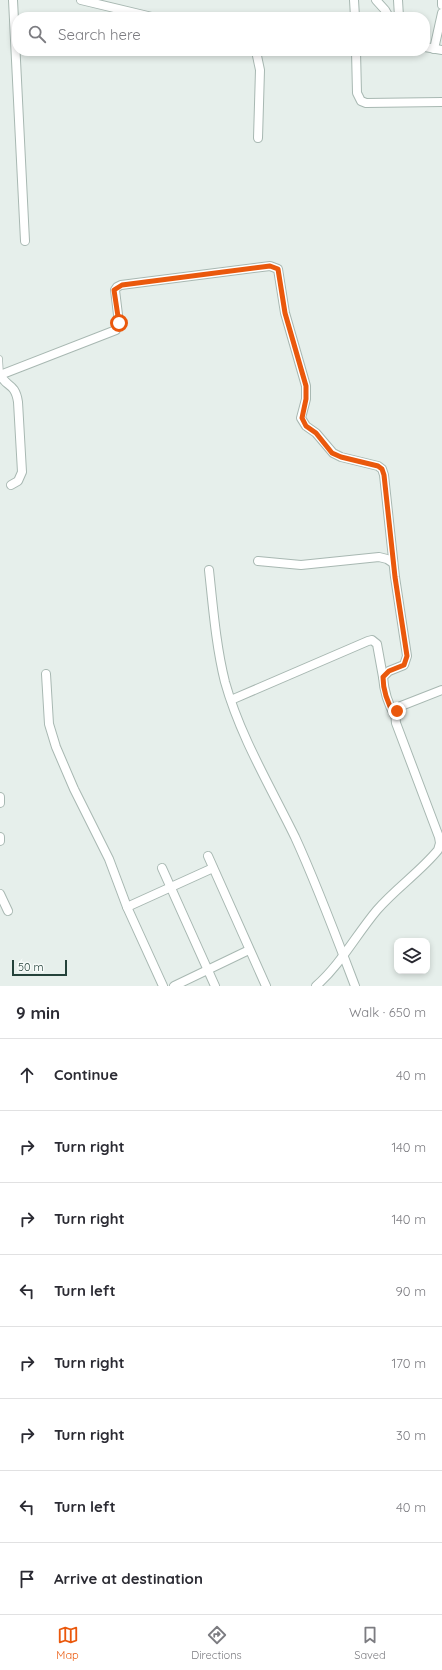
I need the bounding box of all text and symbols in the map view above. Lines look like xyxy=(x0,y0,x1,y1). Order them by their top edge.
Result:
search box xyxy=(12,12,430,56)
icon: search xyxy=(26,23,48,45)
text: Search here xyxy=(58,25,141,44)
route start xyxy=(110,314,128,332)
route end xyxy=(388,702,406,720)
map controls xyxy=(394,938,430,974)
button: layers xyxy=(394,938,430,974)
scale bar xyxy=(12,958,67,977)
text: 50 m xyxy=(18,960,44,974)
text: 9 min xyxy=(16,1002,60,1023)
text: Walk · 650 m xyxy=(349,1004,426,1020)
icon: ahead xyxy=(16,1064,38,1086)
text: Continue xyxy=(54,1065,118,1084)
text: 40 m xyxy=(396,1067,426,1083)
icon: right xyxy=(16,1136,38,1158)
text: Turn right xyxy=(54,1137,125,1156)
text: 140 m xyxy=(391,1139,426,1155)
icon: right xyxy=(16,1208,38,1230)
text: Turn right xyxy=(54,1209,125,1228)
text: 140 m xyxy=(391,1211,426,1227)
icon: left xyxy=(16,1280,38,1302)
text: Turn left xyxy=(54,1281,116,1300)
text: 90 m xyxy=(396,1283,426,1299)
icon: right xyxy=(16,1352,38,1374)
text: Turn right xyxy=(54,1353,125,1372)
text: 170 m xyxy=(391,1355,426,1371)
icon: right xyxy=(16,1424,38,1446)
text: Turn right xyxy=(54,1425,125,1444)
text: 30 m xyxy=(396,1427,426,1443)
icon: left xyxy=(16,1496,38,1518)
text: Turn left xyxy=(54,1497,116,1516)
text: 40 m xyxy=(396,1499,426,1515)
icon: arrive xyxy=(16,1568,38,1590)
text: Arrive at destination xyxy=(54,1569,203,1588)
tab: Map xyxy=(56,1624,79,1662)
tab: Directions xyxy=(191,1624,242,1662)
tab: Saved xyxy=(354,1624,386,1662)

